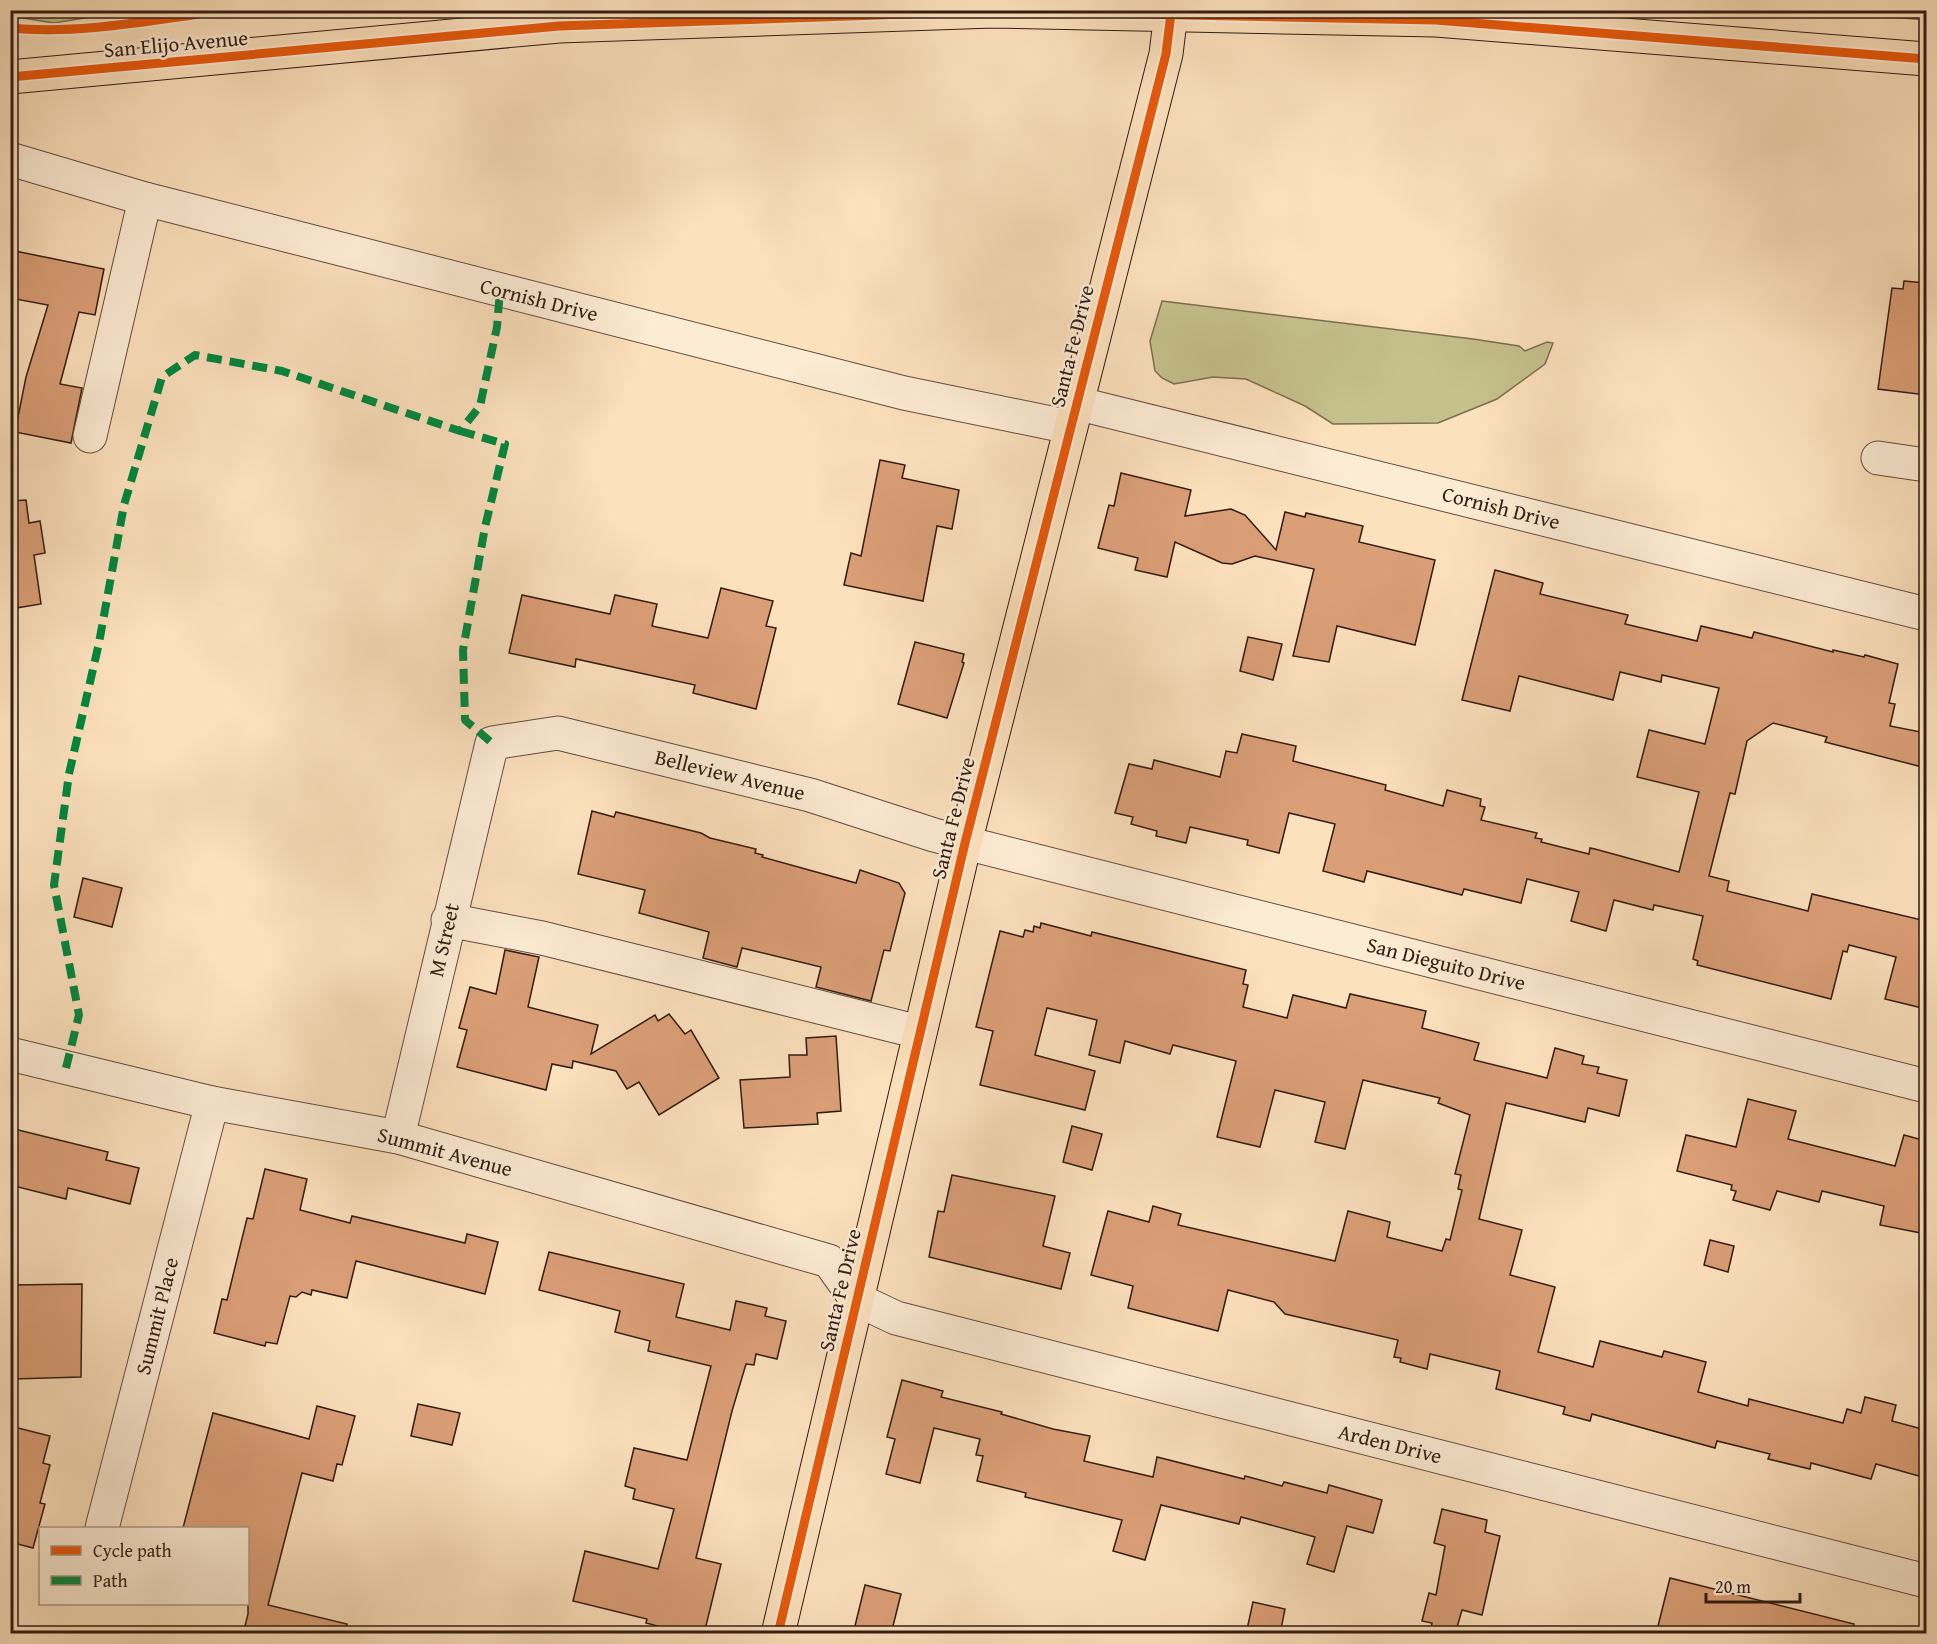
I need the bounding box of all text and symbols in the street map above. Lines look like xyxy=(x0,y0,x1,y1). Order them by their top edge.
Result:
street label: San Elijo Avenue xyxy=(103,22,249,65)
street label: Cornish Drive xyxy=(477,270,601,329)
street label: Santa Fe Drive xyxy=(1041,281,1102,410)
street label: Cornish Drive xyxy=(1439,478,1563,537)
street label: Belleview Avenue xyxy=(652,741,809,808)
street label: Santa Fe Drive xyxy=(922,753,983,882)
street label: M Street xyxy=(420,899,467,980)
street label: San Dieguito Drive xyxy=(1363,929,1529,998)
street label: Summit Avenue xyxy=(374,1119,516,1184)
street label: Santa Fe Drive xyxy=(810,1225,869,1354)
street label: Summit Place xyxy=(127,1254,186,1378)
street label: Arden Drive xyxy=(1335,1416,1445,1471)
legend xyxy=(39,1527,249,1605)
text: Cycle path xyxy=(93,1537,172,1564)
scale bar xyxy=(1706,1566,1800,1604)
text: Path xyxy=(93,1567,128,1594)
text: 20 m xyxy=(1715,1573,1751,1600)

